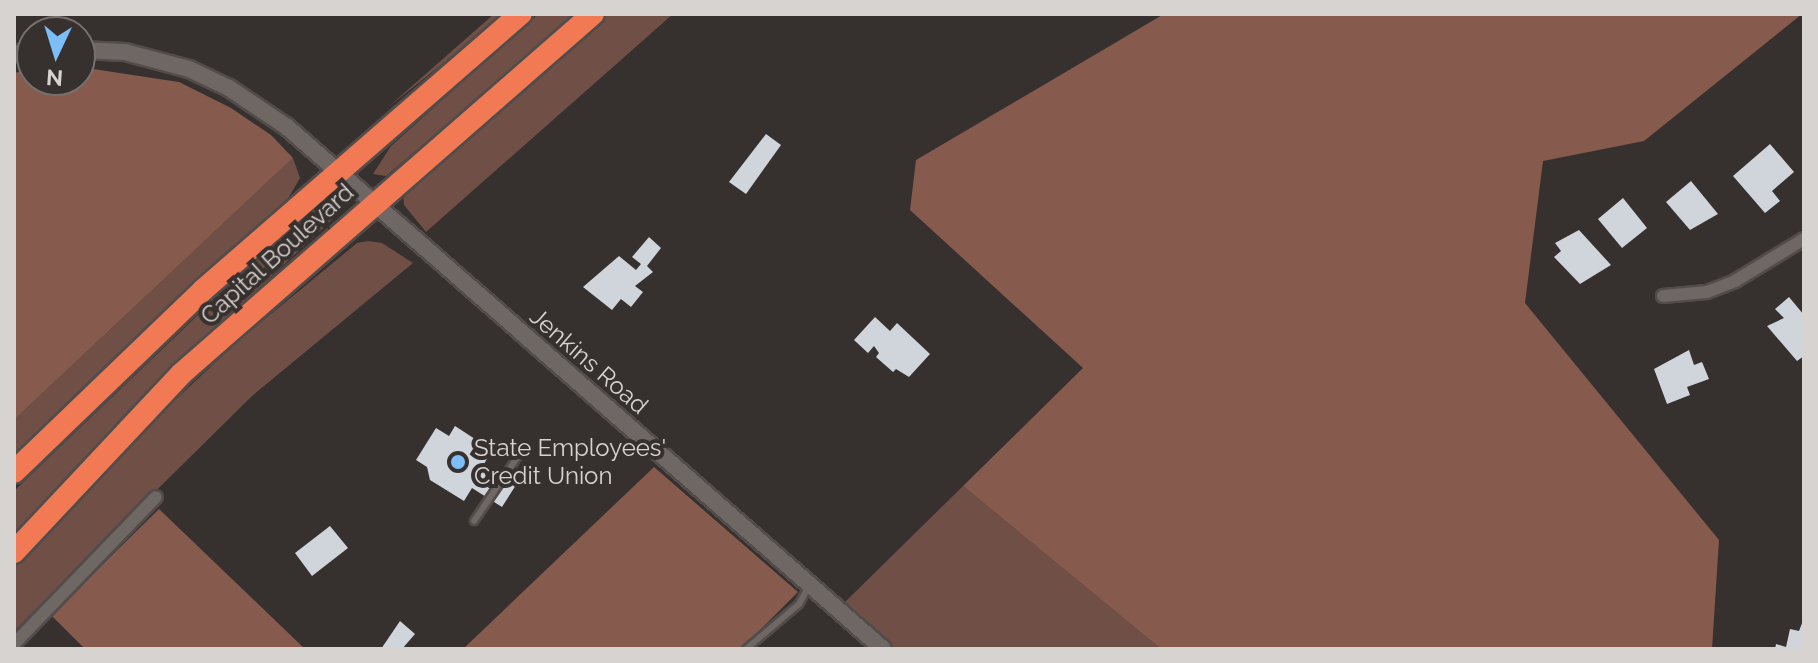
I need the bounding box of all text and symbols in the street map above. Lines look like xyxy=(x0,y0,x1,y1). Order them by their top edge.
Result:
north arrow xyxy=(16,16,96,96)
text: N xyxy=(45,64,64,92)
street label: Capital Boulevard xyxy=(194,177,360,331)
street label: Jenkins Road xyxy=(524,302,654,420)
place label: State Employees' Credit Union xyxy=(474,434,666,490)
marker: State Employees' Credit Union xyxy=(449,453,467,471)

